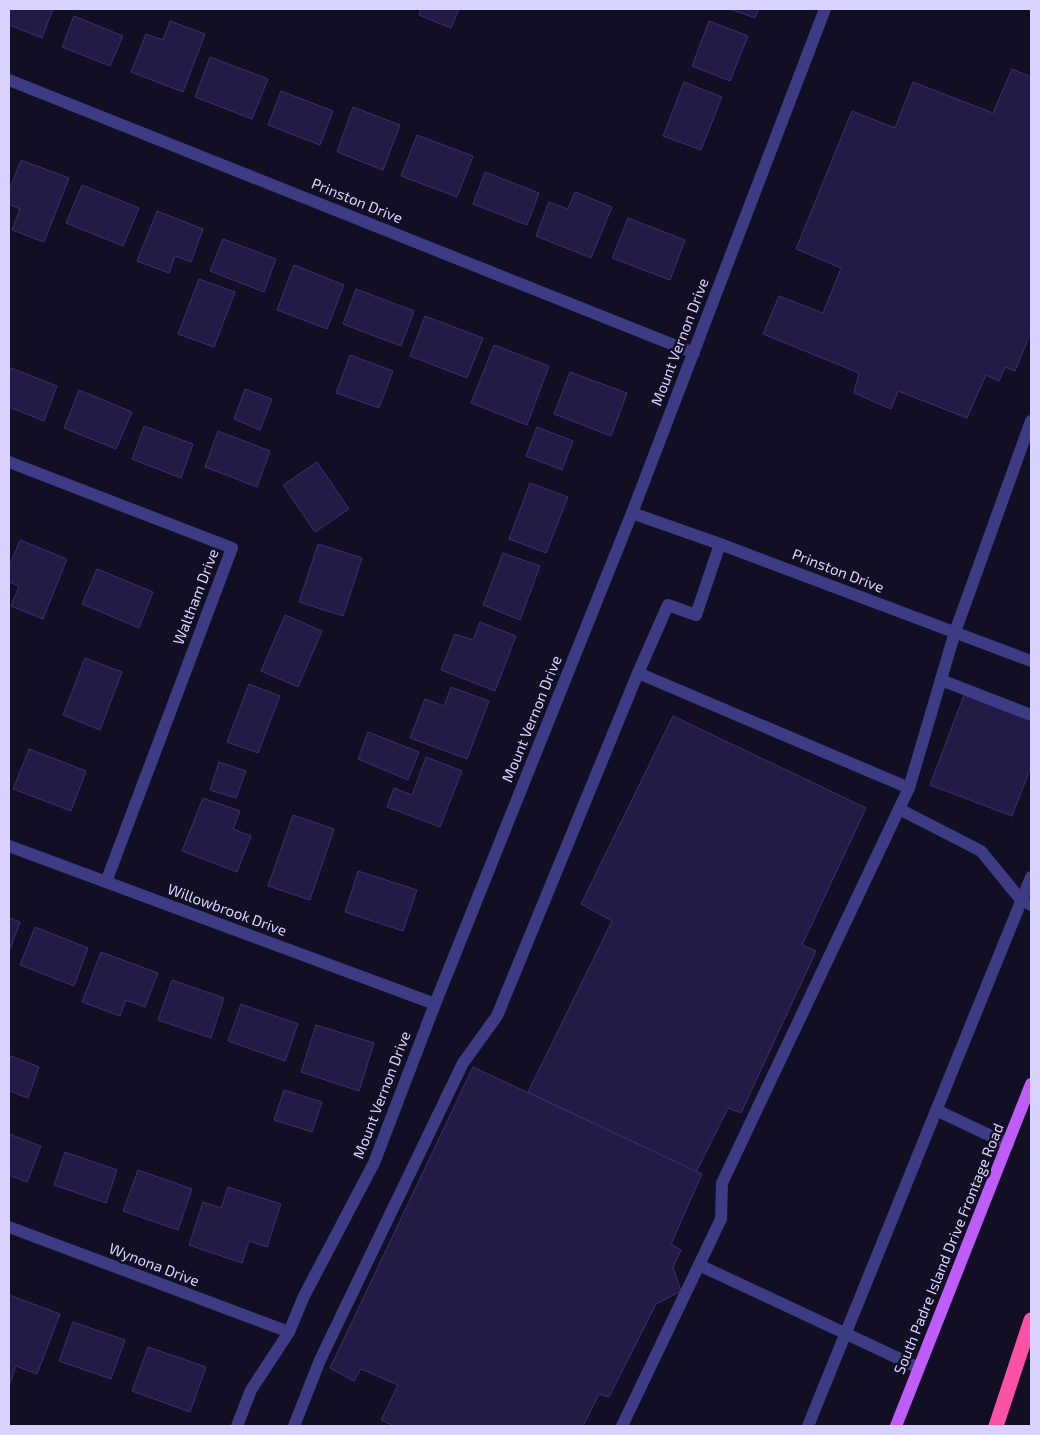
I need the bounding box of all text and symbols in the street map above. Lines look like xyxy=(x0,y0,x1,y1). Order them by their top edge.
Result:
street label: Prinston Drive xyxy=(309,174,406,227)
street label: Mount Vernon Drive xyxy=(646,275,712,408)
street label: Prinston Drive xyxy=(790,544,887,596)
street label: Waltham Drive xyxy=(168,546,222,647)
street label: Mount Vernon Drive xyxy=(497,653,565,785)
street label: Willowbrook Drive xyxy=(165,879,289,939)
street label: Mount Vernon Drive xyxy=(348,1028,414,1161)
street label: South Padre Island Drive Frontage Road xyxy=(889,1121,1007,1377)
street label: Wynona Drive xyxy=(107,1239,202,1290)

